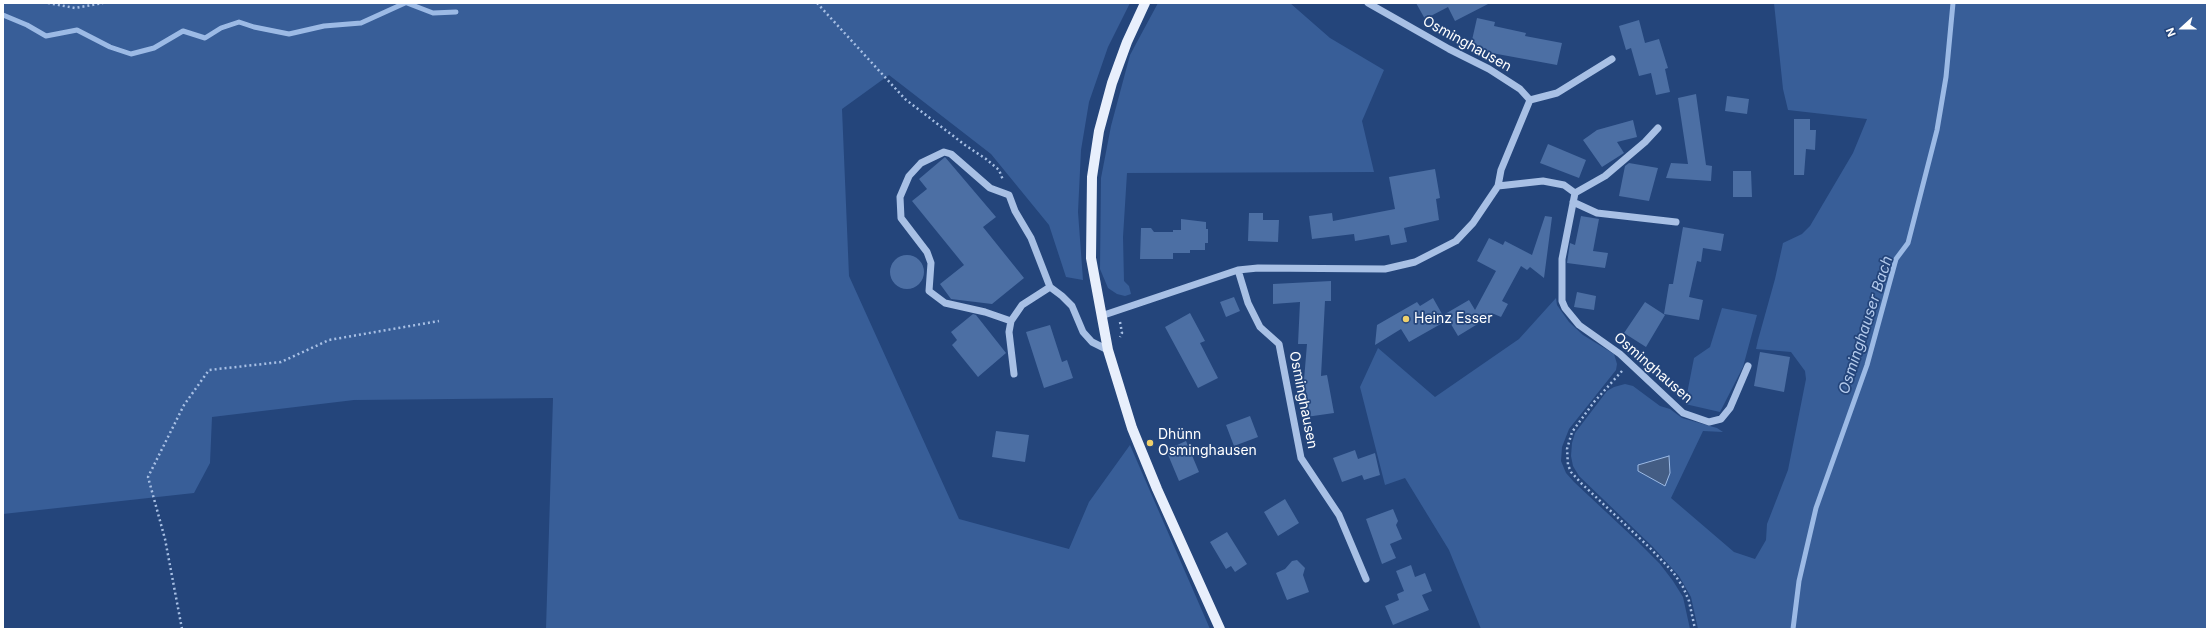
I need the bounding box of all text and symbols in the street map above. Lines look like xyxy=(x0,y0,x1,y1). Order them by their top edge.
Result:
north arrow xyxy=(2162,8,2202,48)
street label: Osminghausen xyxy=(1420,13,1514,75)
text: N xyxy=(2163,26,2179,39)
water label: Osminghauser Bach xyxy=(1835,254,1897,396)
place label: Heinz Esser xyxy=(1414,311,1493,327)
marker: Heinz Esser xyxy=(1401,314,1411,324)
street label: Osminghausen xyxy=(1610,329,1696,407)
street label: Osminghausen xyxy=(1285,350,1321,450)
place label: Dhünn Osminghausen xyxy=(1158,427,1257,460)
marker: Dhünn Osminghausen xyxy=(1145,438,1155,448)

